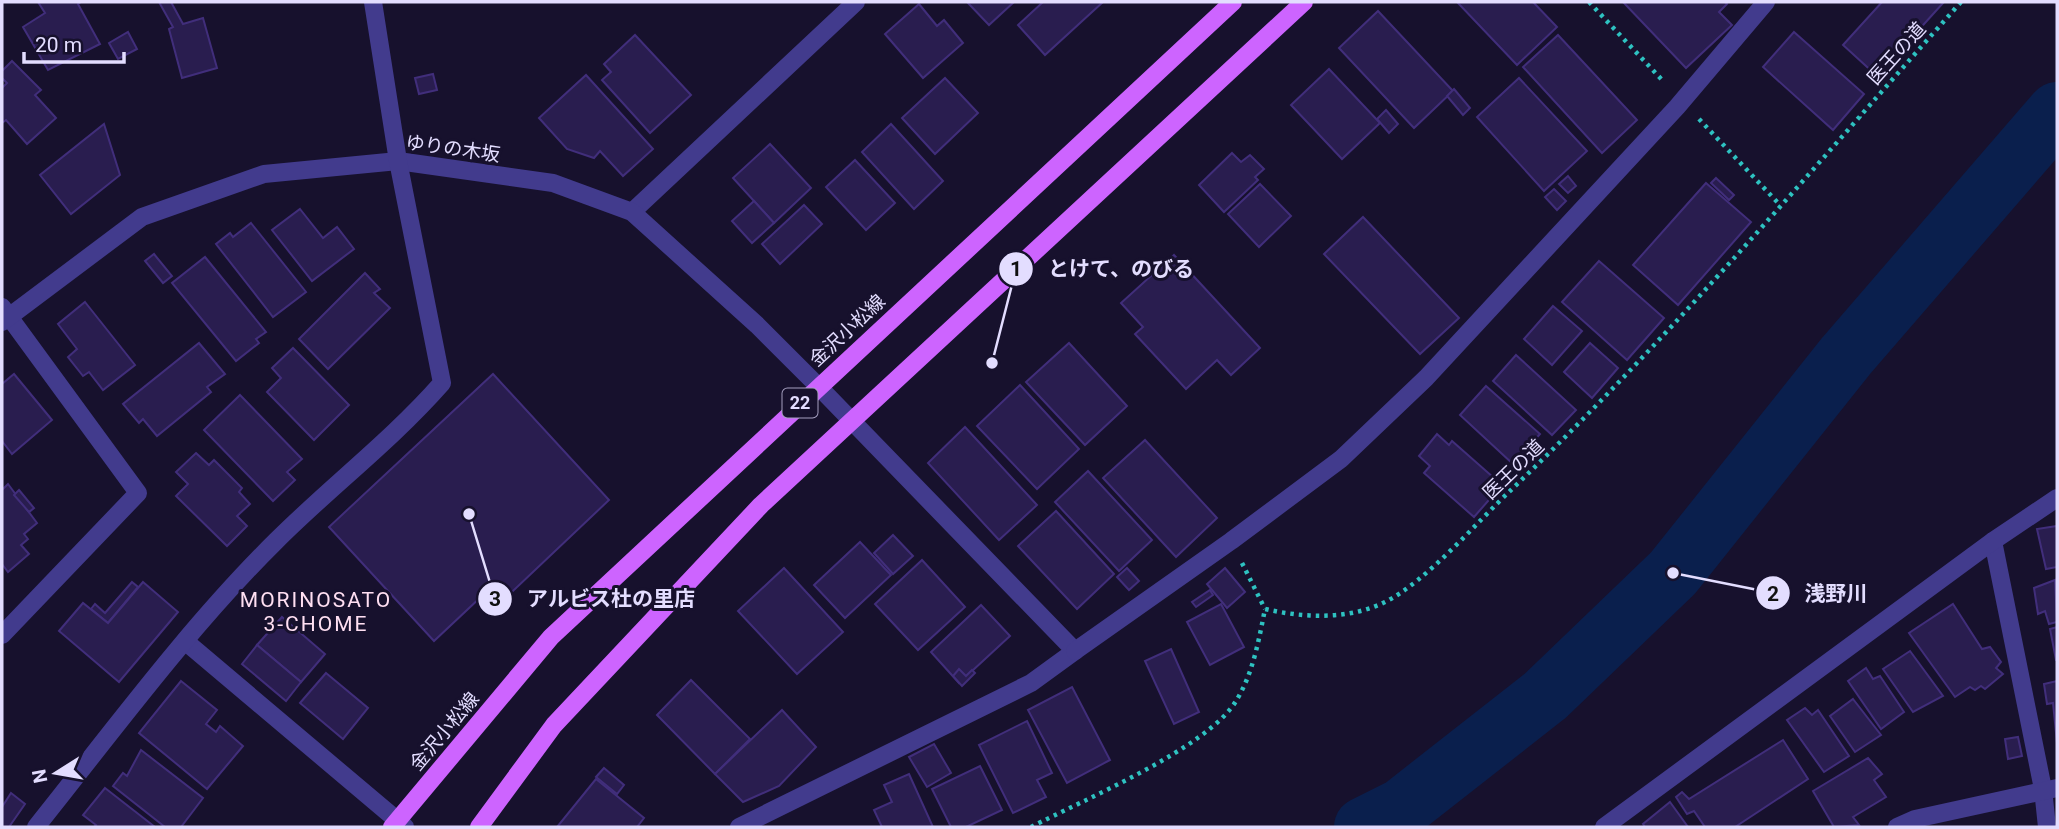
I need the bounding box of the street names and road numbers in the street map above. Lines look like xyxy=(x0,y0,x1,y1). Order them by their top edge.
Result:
street label: 医王の道 xyxy=(1862,17,1930,89)
street label: ゆりの木坂 xyxy=(404,130,502,166)
street label: 金沢小松線 xyxy=(805,290,890,371)
road number: 22 xyxy=(782,388,818,418)
street label: 医王の道 xyxy=(1478,435,1549,504)
street label: 金沢小松線 xyxy=(405,688,484,775)

